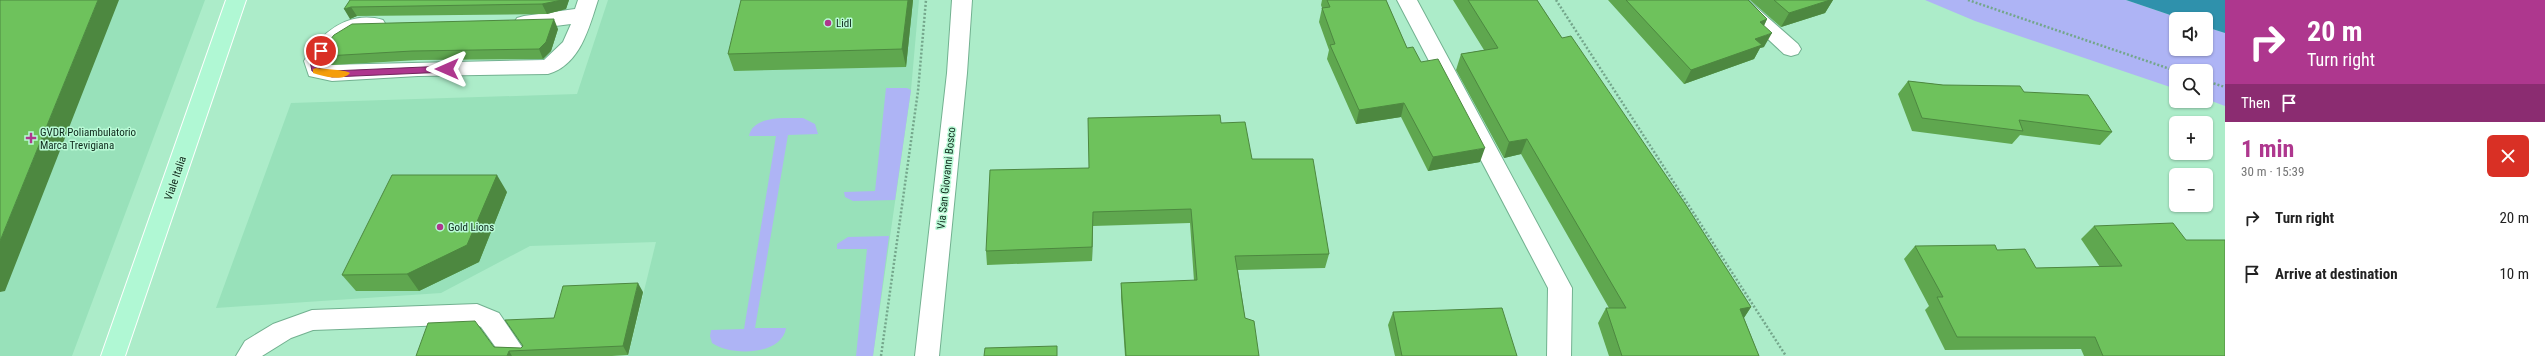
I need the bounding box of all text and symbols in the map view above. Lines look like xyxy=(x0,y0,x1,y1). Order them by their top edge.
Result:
map controls xyxy=(2169,12,2213,212)
button: sound xyxy=(2169,12,2213,56)
text: 20 m xyxy=(2307,15,2363,48)
icon: right xyxy=(2241,16,2293,68)
place label: Lidl xyxy=(836,17,852,30)
marker: Lidl xyxy=(823,18,833,28)
pin xyxy=(304,34,338,68)
icon: arrive xyxy=(310,40,332,62)
position arrow xyxy=(426,48,468,90)
text: Turn right xyxy=(2307,49,2375,70)
button: search xyxy=(2169,64,2213,108)
icon: arrive xyxy=(2278,92,2300,114)
text: Then xyxy=(2241,94,2270,112)
button: + xyxy=(2169,116,2213,160)
place label: GVDR Poliambulatorio Marca Trevigiana xyxy=(40,126,137,152)
street label: Via San Giovanni Bosco xyxy=(935,126,958,230)
marker: GVDR Poliambulatorio Marca Trevigiana xyxy=(25,132,37,144)
text: 1 min xyxy=(2241,135,2294,163)
button: close xyxy=(2487,135,2529,177)
street label: Viale Italia xyxy=(162,154,189,202)
text: 30 m · 15:39 xyxy=(2241,164,2304,179)
button: − xyxy=(2169,168,2213,212)
icon: right xyxy=(2241,207,2263,229)
text: Turn right xyxy=(2275,209,2334,227)
text: 20 m xyxy=(2499,209,2529,227)
place label: Gold Lions xyxy=(448,221,494,234)
marker: Gold Lions xyxy=(435,222,445,232)
icon: arrive xyxy=(2241,263,2263,285)
text: Arrive at destination xyxy=(2275,265,2398,283)
text: 10 m xyxy=(2499,265,2529,283)

